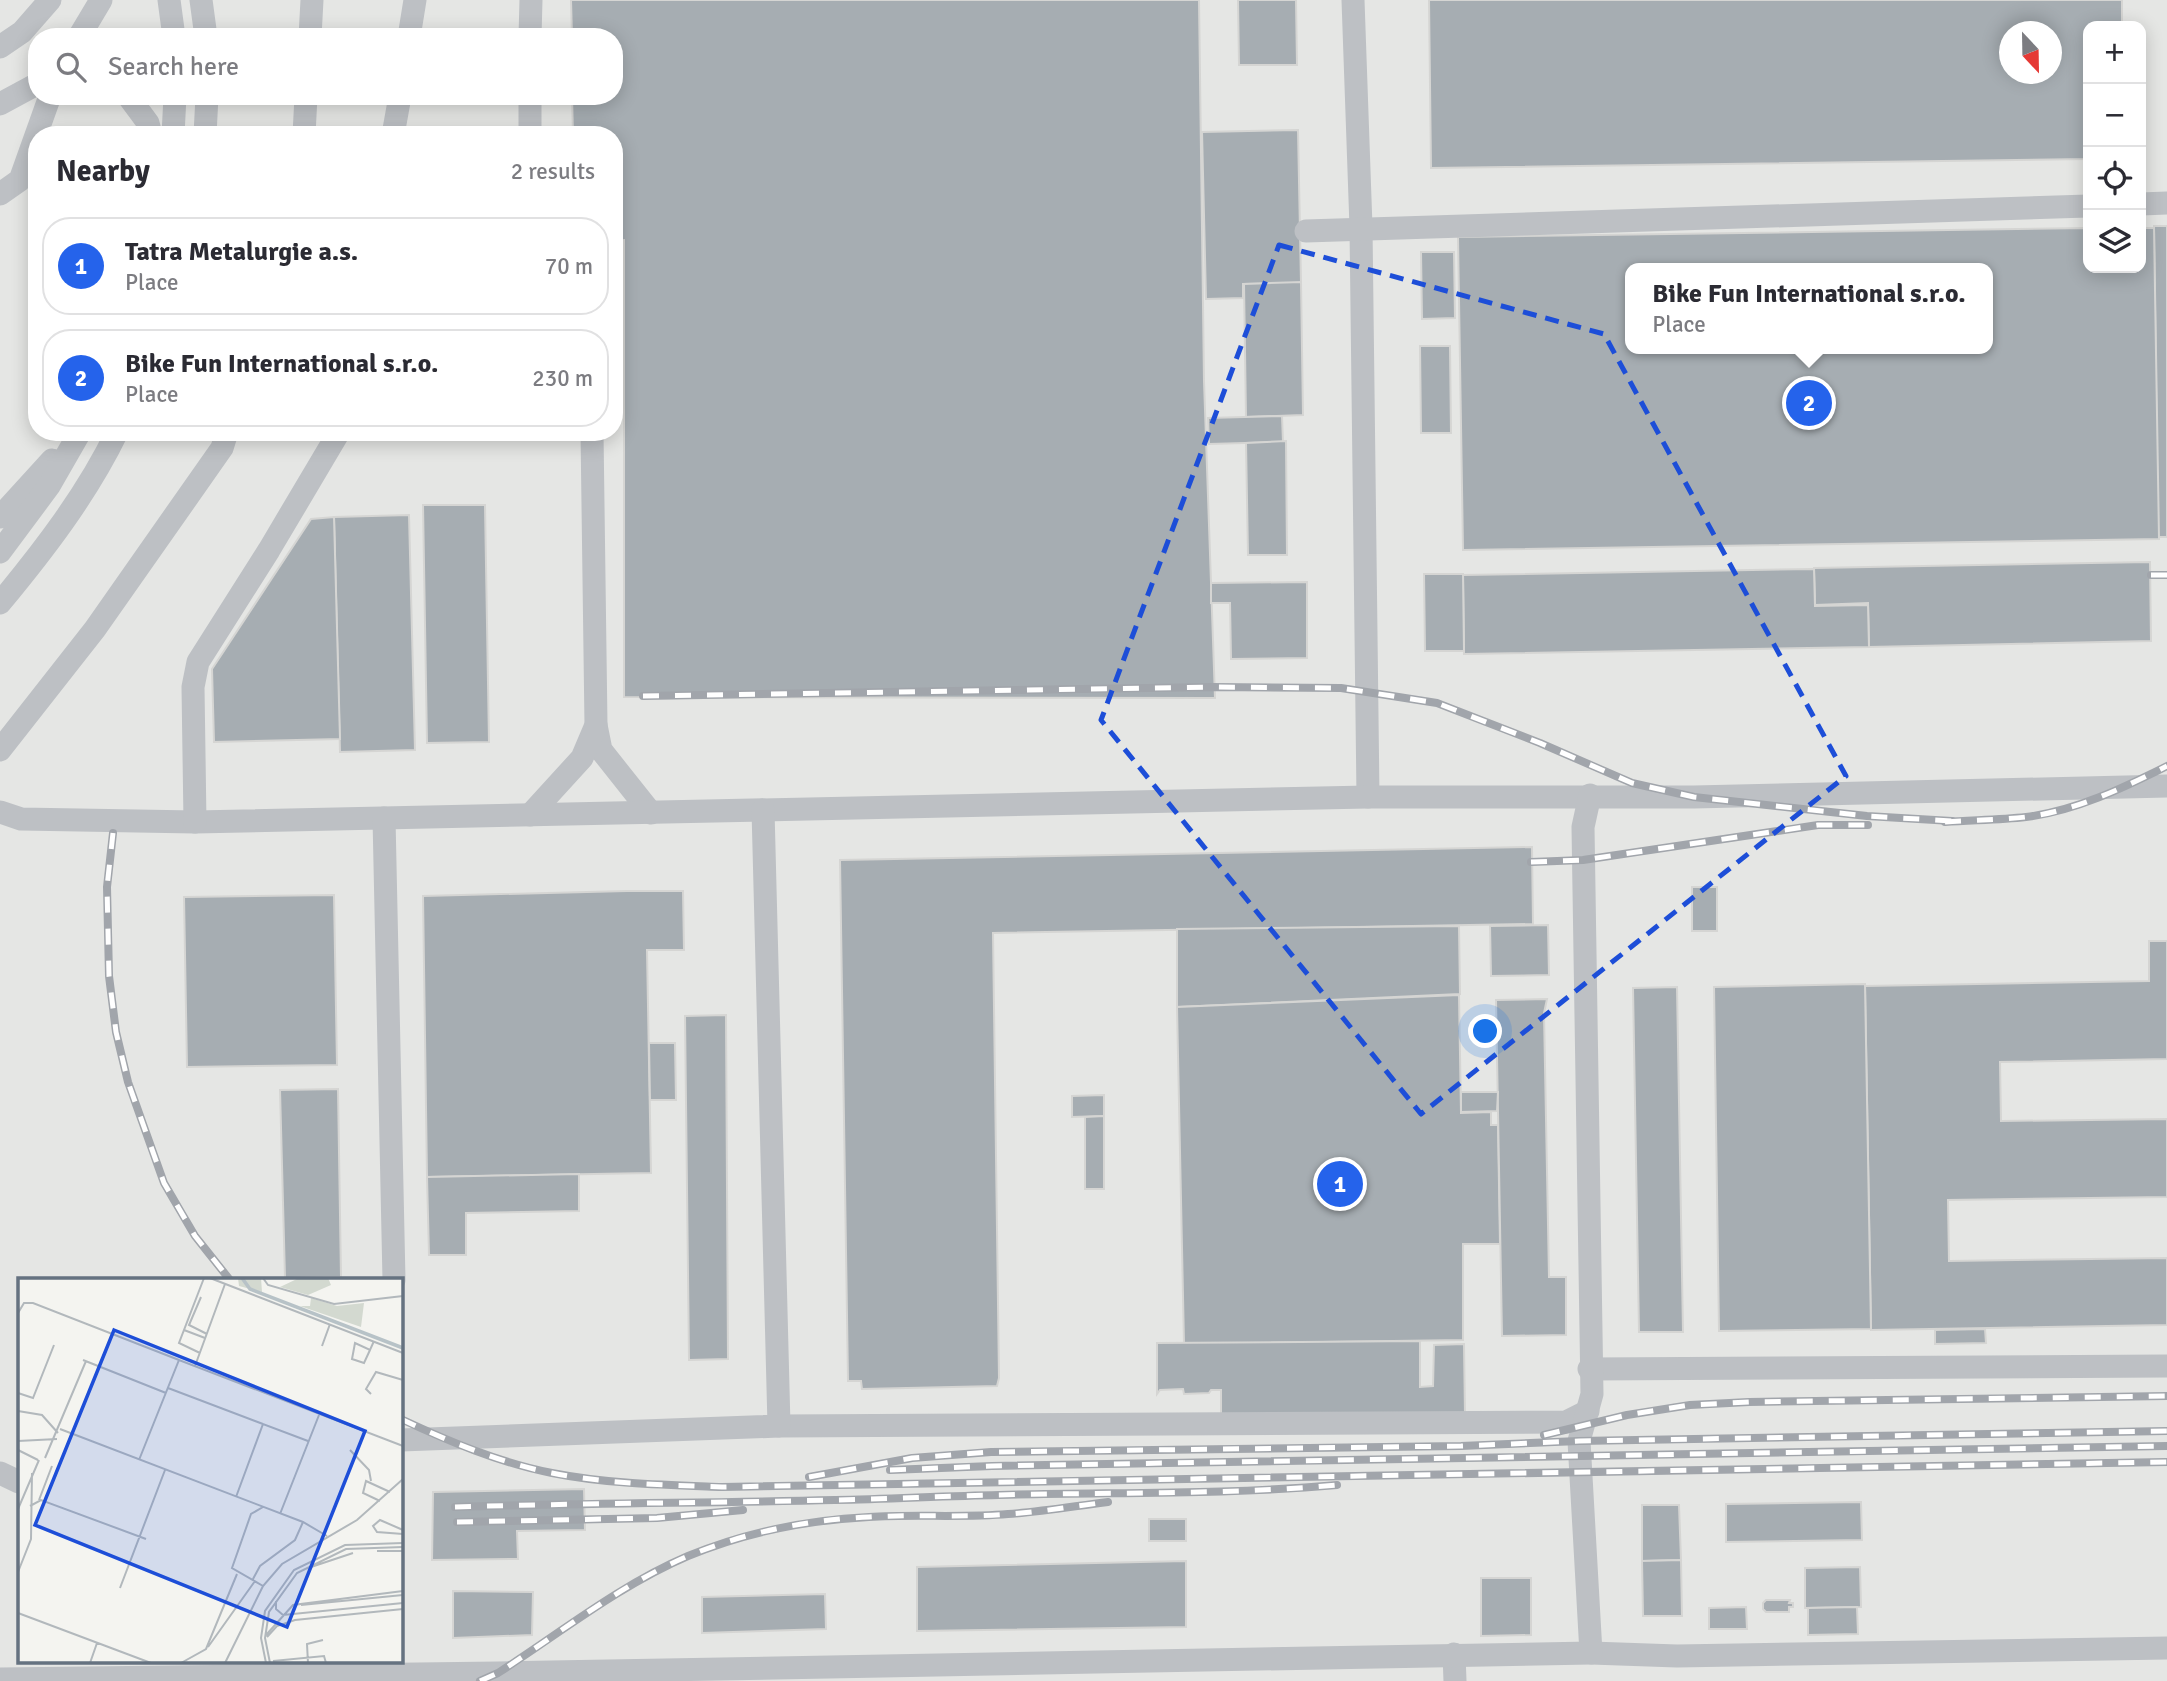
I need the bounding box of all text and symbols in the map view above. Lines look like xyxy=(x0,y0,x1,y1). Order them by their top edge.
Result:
north arrow xyxy=(1999,21,2062,84)
map controls xyxy=(2083,21,2146,273)
button: + xyxy=(2083,21,2146,84)
search box xyxy=(28,28,623,105)
icon: search xyxy=(52,48,90,86)
text: Search here xyxy=(108,51,239,83)
button: − xyxy=(2083,84,2146,147)
button: locate xyxy=(2083,147,2146,210)
text: Nearby xyxy=(56,153,150,190)
text: 2 results xyxy=(511,157,595,186)
button: layers xyxy=(2083,210,2146,273)
text: Tatra Metalurgie a.s. xyxy=(125,236,358,268)
text: 1 xyxy=(75,252,87,281)
text: 70 m xyxy=(545,252,593,281)
popup xyxy=(1625,263,1993,354)
text: Place xyxy=(125,268,179,297)
text: Bike Fun International s.r.o. xyxy=(1652,278,1966,310)
text: Place xyxy=(1652,310,1706,339)
text: Bike Fun International s.r.o. xyxy=(125,348,439,380)
text: 2 xyxy=(75,364,87,393)
text: 230 m xyxy=(532,364,593,393)
pin: 2 xyxy=(1786,377,1832,429)
text: Place xyxy=(125,380,179,409)
your location xyxy=(1468,1014,1502,1048)
pin: 1 xyxy=(1317,1158,1363,1210)
inset map xyxy=(18,1278,402,1664)

